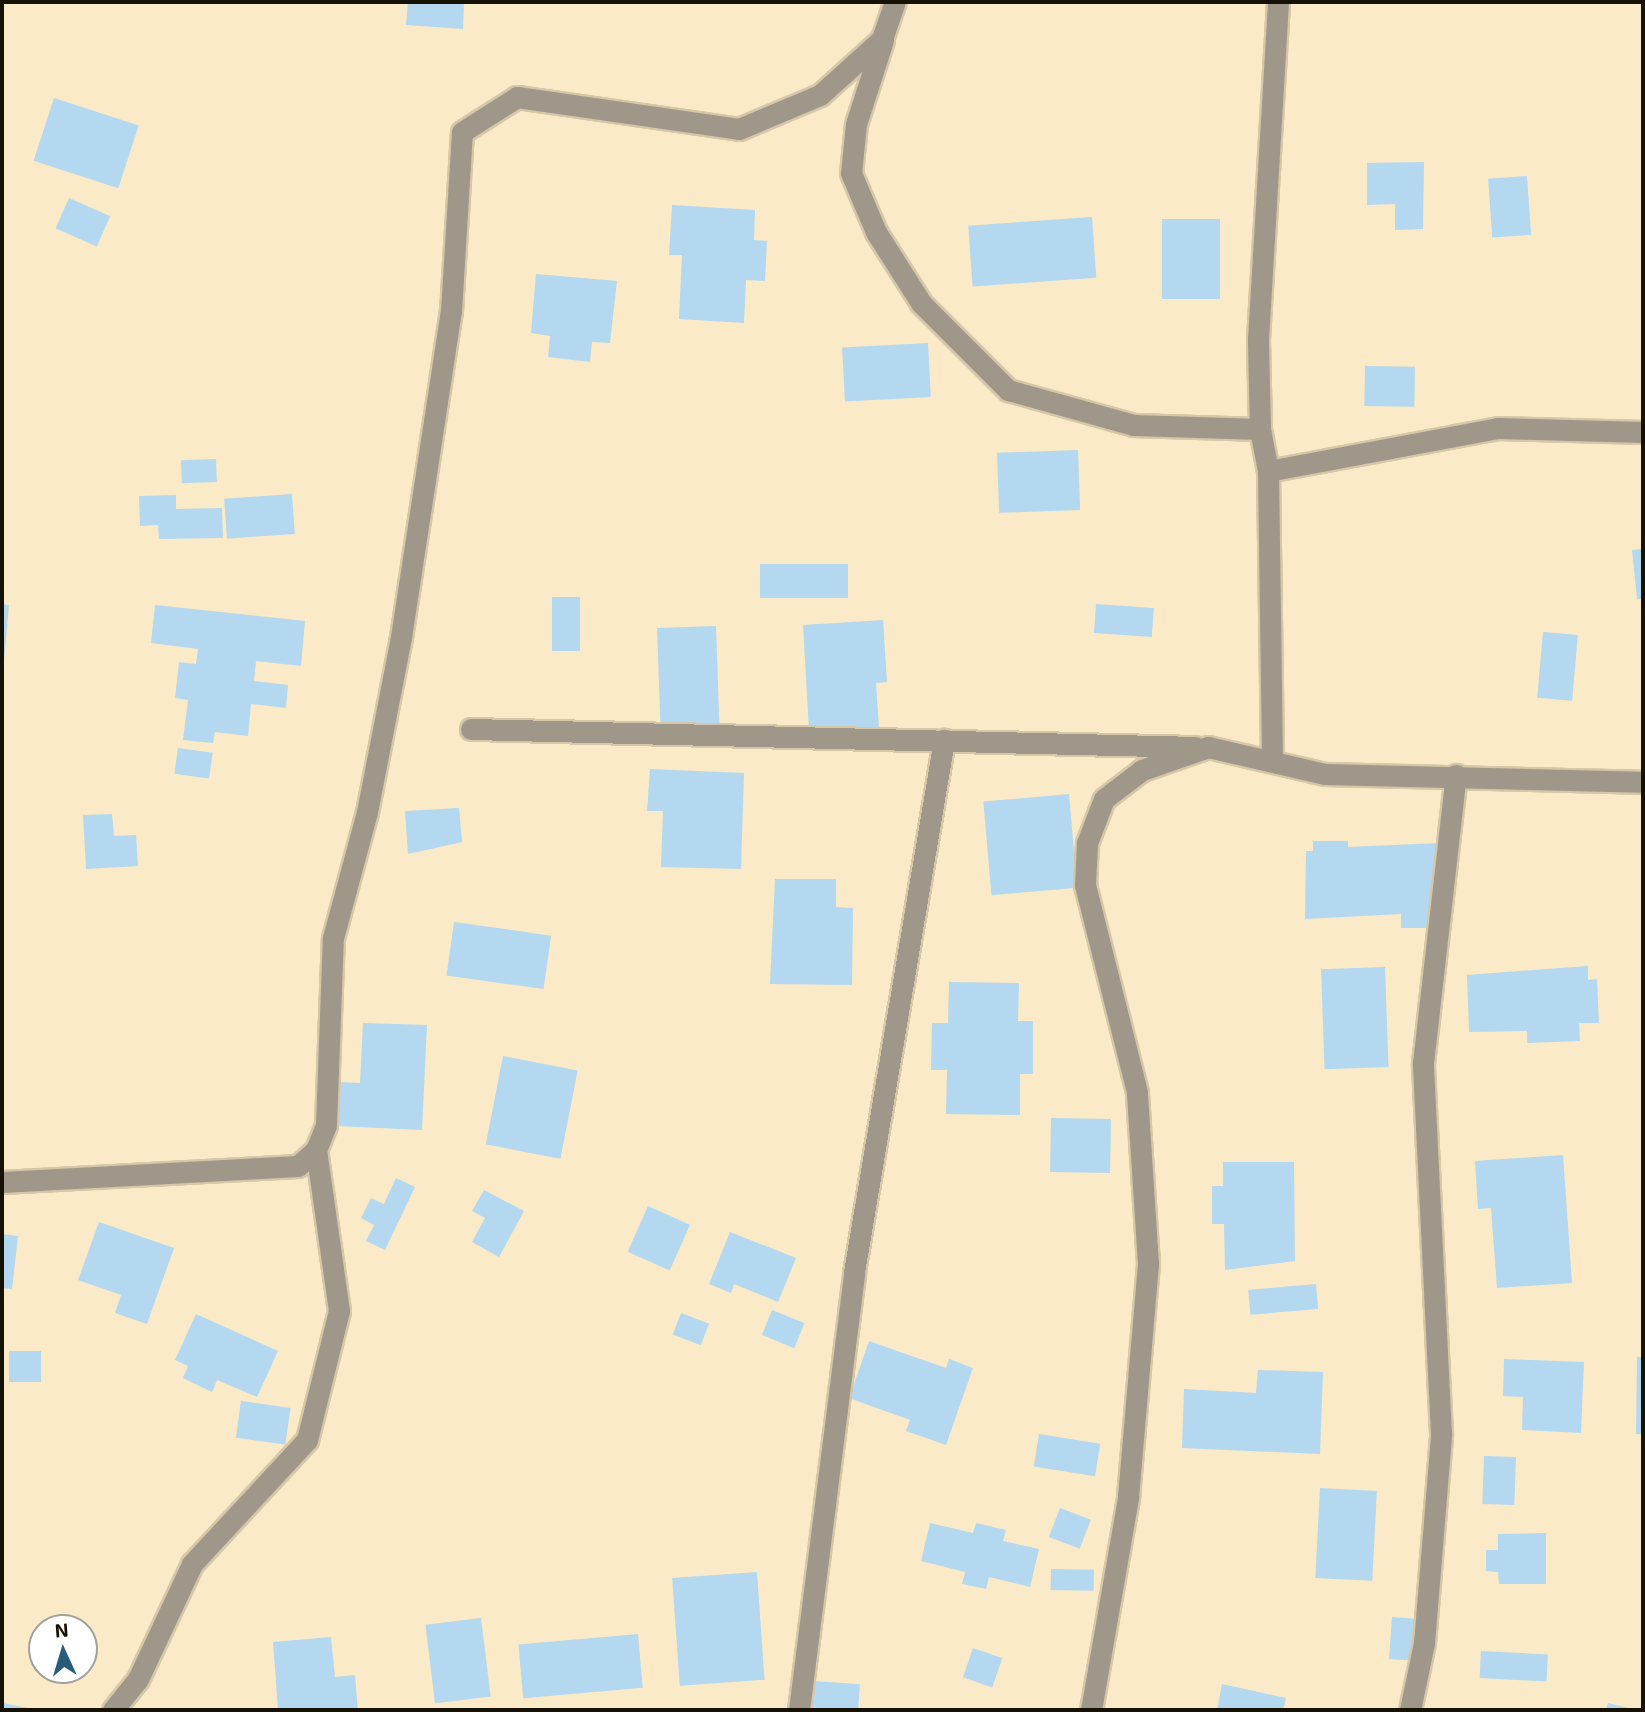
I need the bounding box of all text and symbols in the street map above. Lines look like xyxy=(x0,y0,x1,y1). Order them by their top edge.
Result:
north arrow xyxy=(28,1614,98,1684)
text: N xyxy=(54,1618,69,1641)

